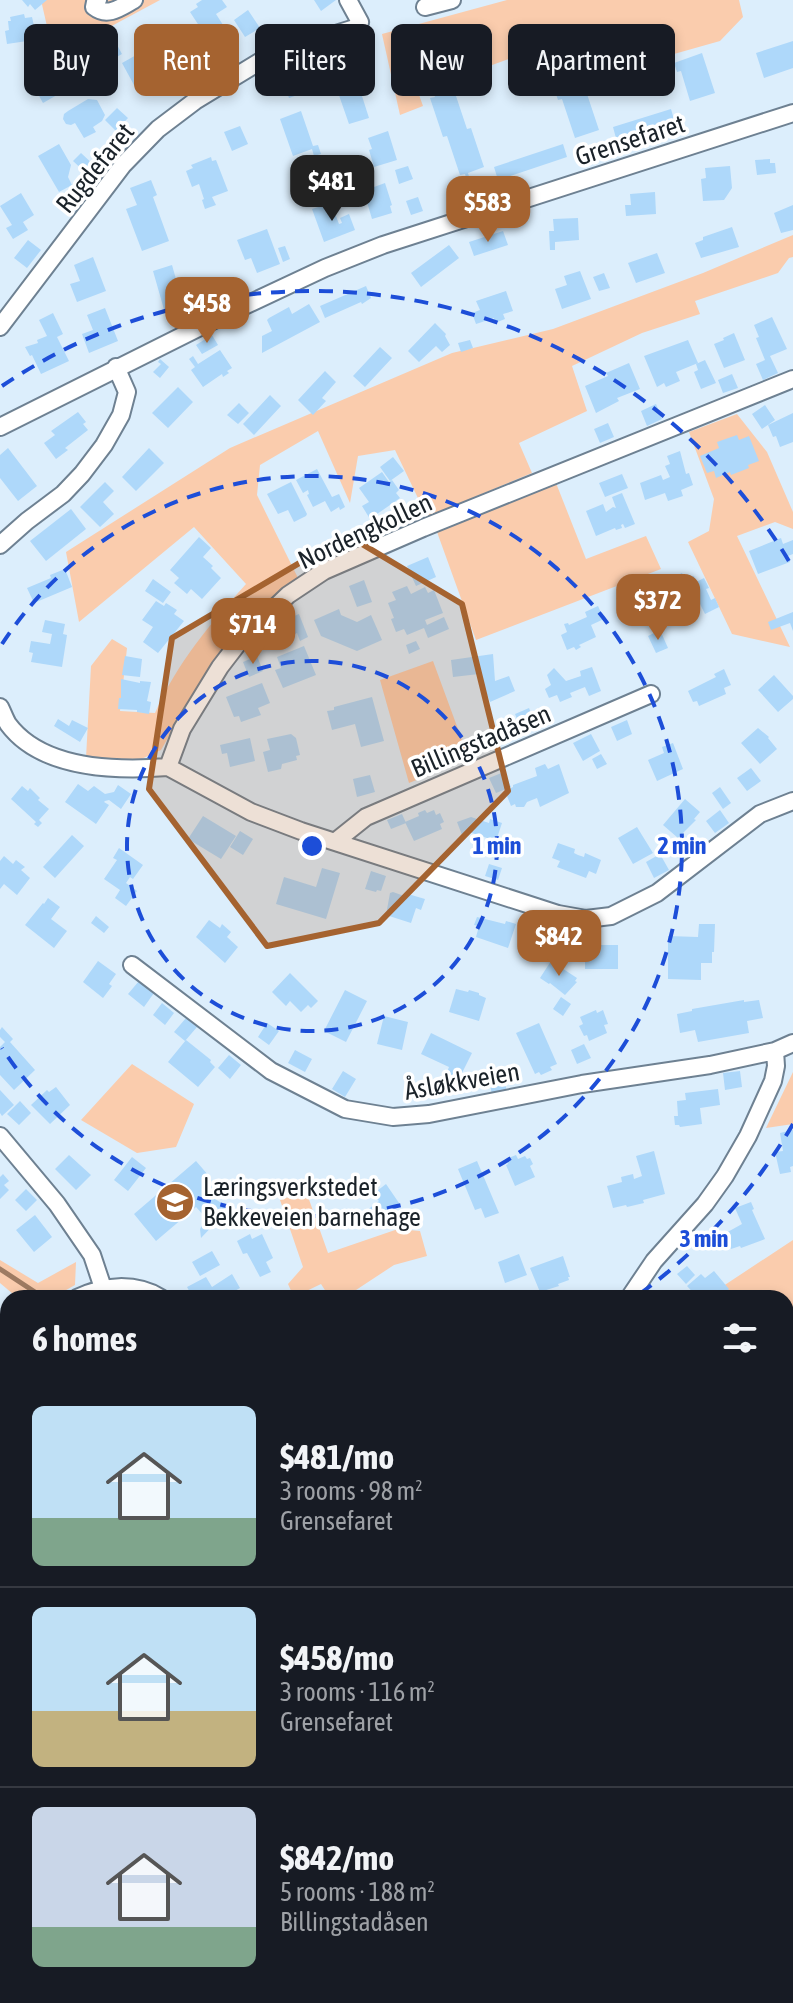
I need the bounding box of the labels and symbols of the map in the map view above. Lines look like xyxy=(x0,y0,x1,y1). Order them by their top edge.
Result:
street label: Grensefaret xyxy=(572,108,688,172)
street label: Rugdefaret xyxy=(50,117,140,219)
pin: $481 xyxy=(285,155,379,223)
pin: $583 xyxy=(441,176,535,244)
pin: $458 xyxy=(160,277,254,345)
street label: Nordengkollen xyxy=(293,487,437,575)
pin: $372 xyxy=(611,574,705,642)
pin: $714 xyxy=(206,598,300,666)
street label: Billingstadåsen xyxy=(407,698,555,784)
centre of rings xyxy=(298,832,326,860)
text: 1 min xyxy=(472,832,522,859)
text: 2 min xyxy=(657,832,707,859)
pin: $842 xyxy=(512,910,606,978)
street label: Åsløkkveien xyxy=(402,1055,522,1106)
place label: Læringsverkstedet Bekkeveien barnehage xyxy=(203,1172,421,1232)
school or university icon: Læringsverkstedet Bekkeveien barnehage xyxy=(154,1181,196,1223)
text: 3 min xyxy=(679,1225,729,1252)

